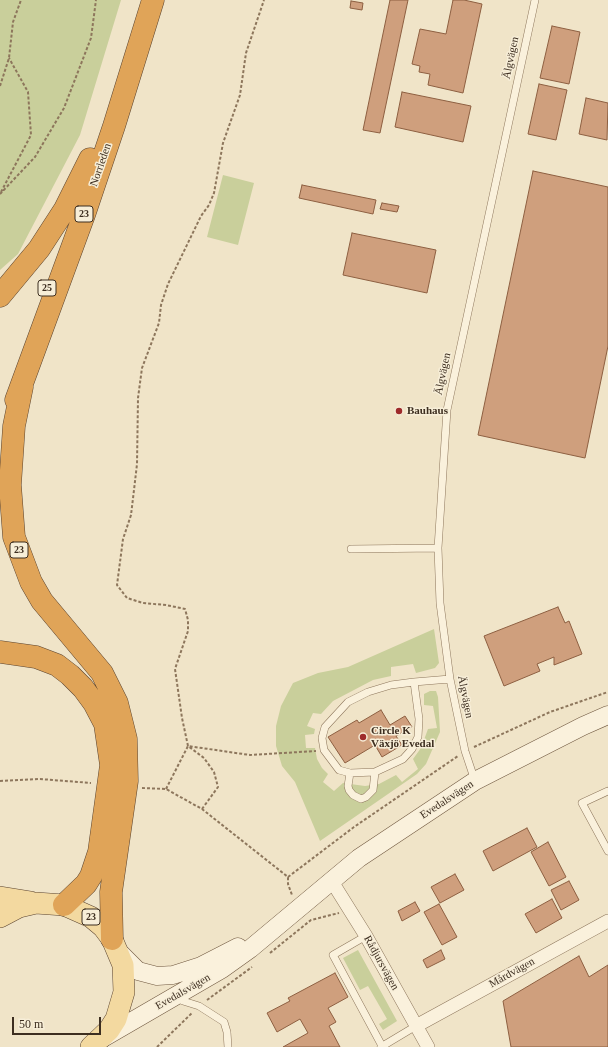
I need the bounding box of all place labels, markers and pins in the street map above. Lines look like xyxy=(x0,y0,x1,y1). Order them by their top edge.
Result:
place label: Bauhaus xyxy=(407,404,448,418)
marker: Bauhaus xyxy=(394,406,404,416)
place label: Circle K Växjö Evedal xyxy=(371,724,434,750)
marker: Circle K Växjö Evedal xyxy=(358,732,368,742)

